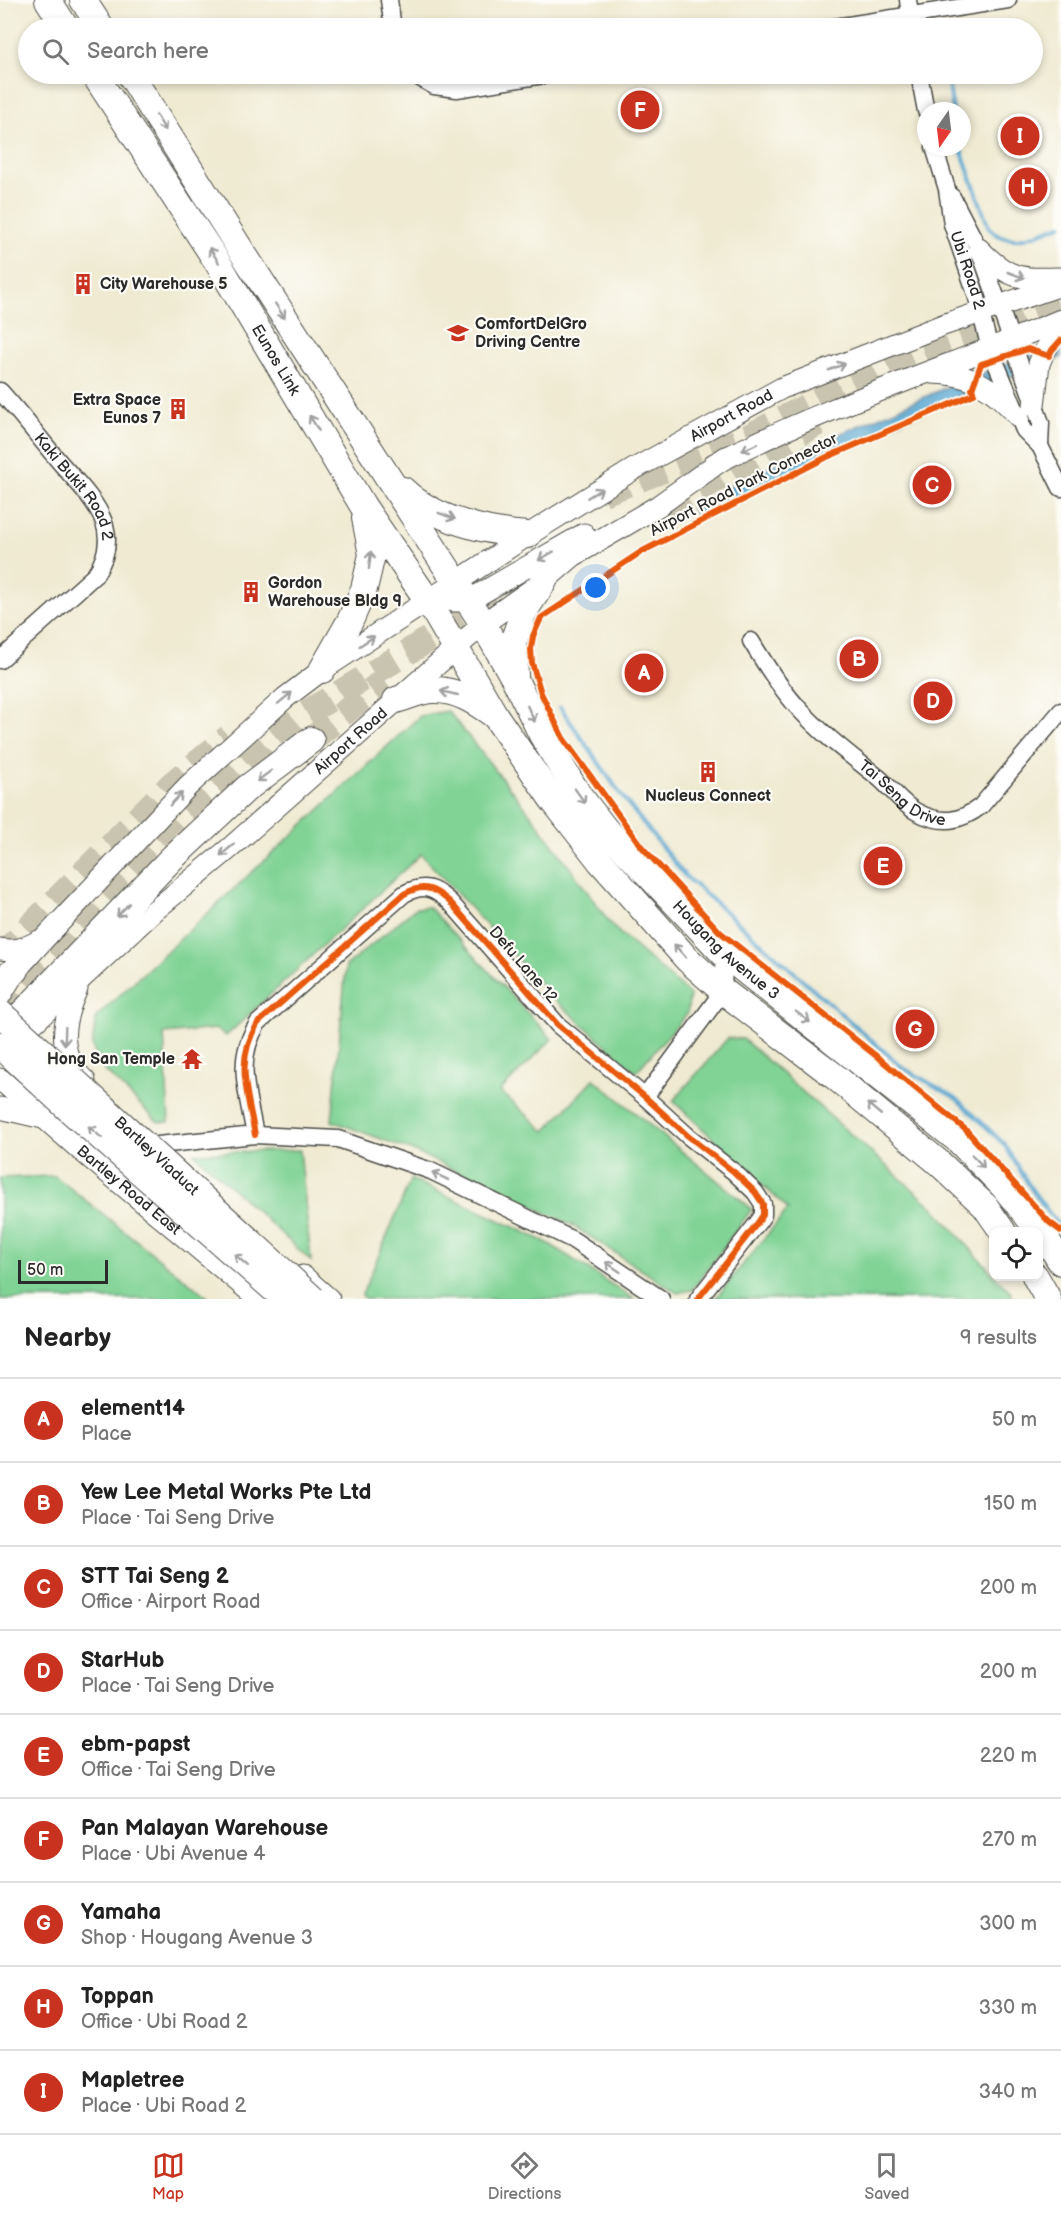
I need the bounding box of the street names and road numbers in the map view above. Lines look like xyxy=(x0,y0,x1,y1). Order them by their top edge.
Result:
street label: Ubi Road 2 xyxy=(946,229,989,312)
street label: Eunos Link xyxy=(247,321,304,399)
street label: Airport Road xyxy=(687,385,776,446)
street label: Kaki Bukit Road 2 xyxy=(30,429,117,542)
street label: Airport Road Park Connector xyxy=(647,429,841,541)
street label: Airport Road xyxy=(310,704,391,778)
street label: Tai Seng Drive xyxy=(855,756,947,830)
street label: Hougang Avenue 3 xyxy=(669,896,783,1004)
street label: Defu Lane 12 xyxy=(485,923,562,1008)
street label: Bartley Viaduct xyxy=(110,1113,203,1199)
street label: Bartley Road East xyxy=(73,1141,185,1239)

